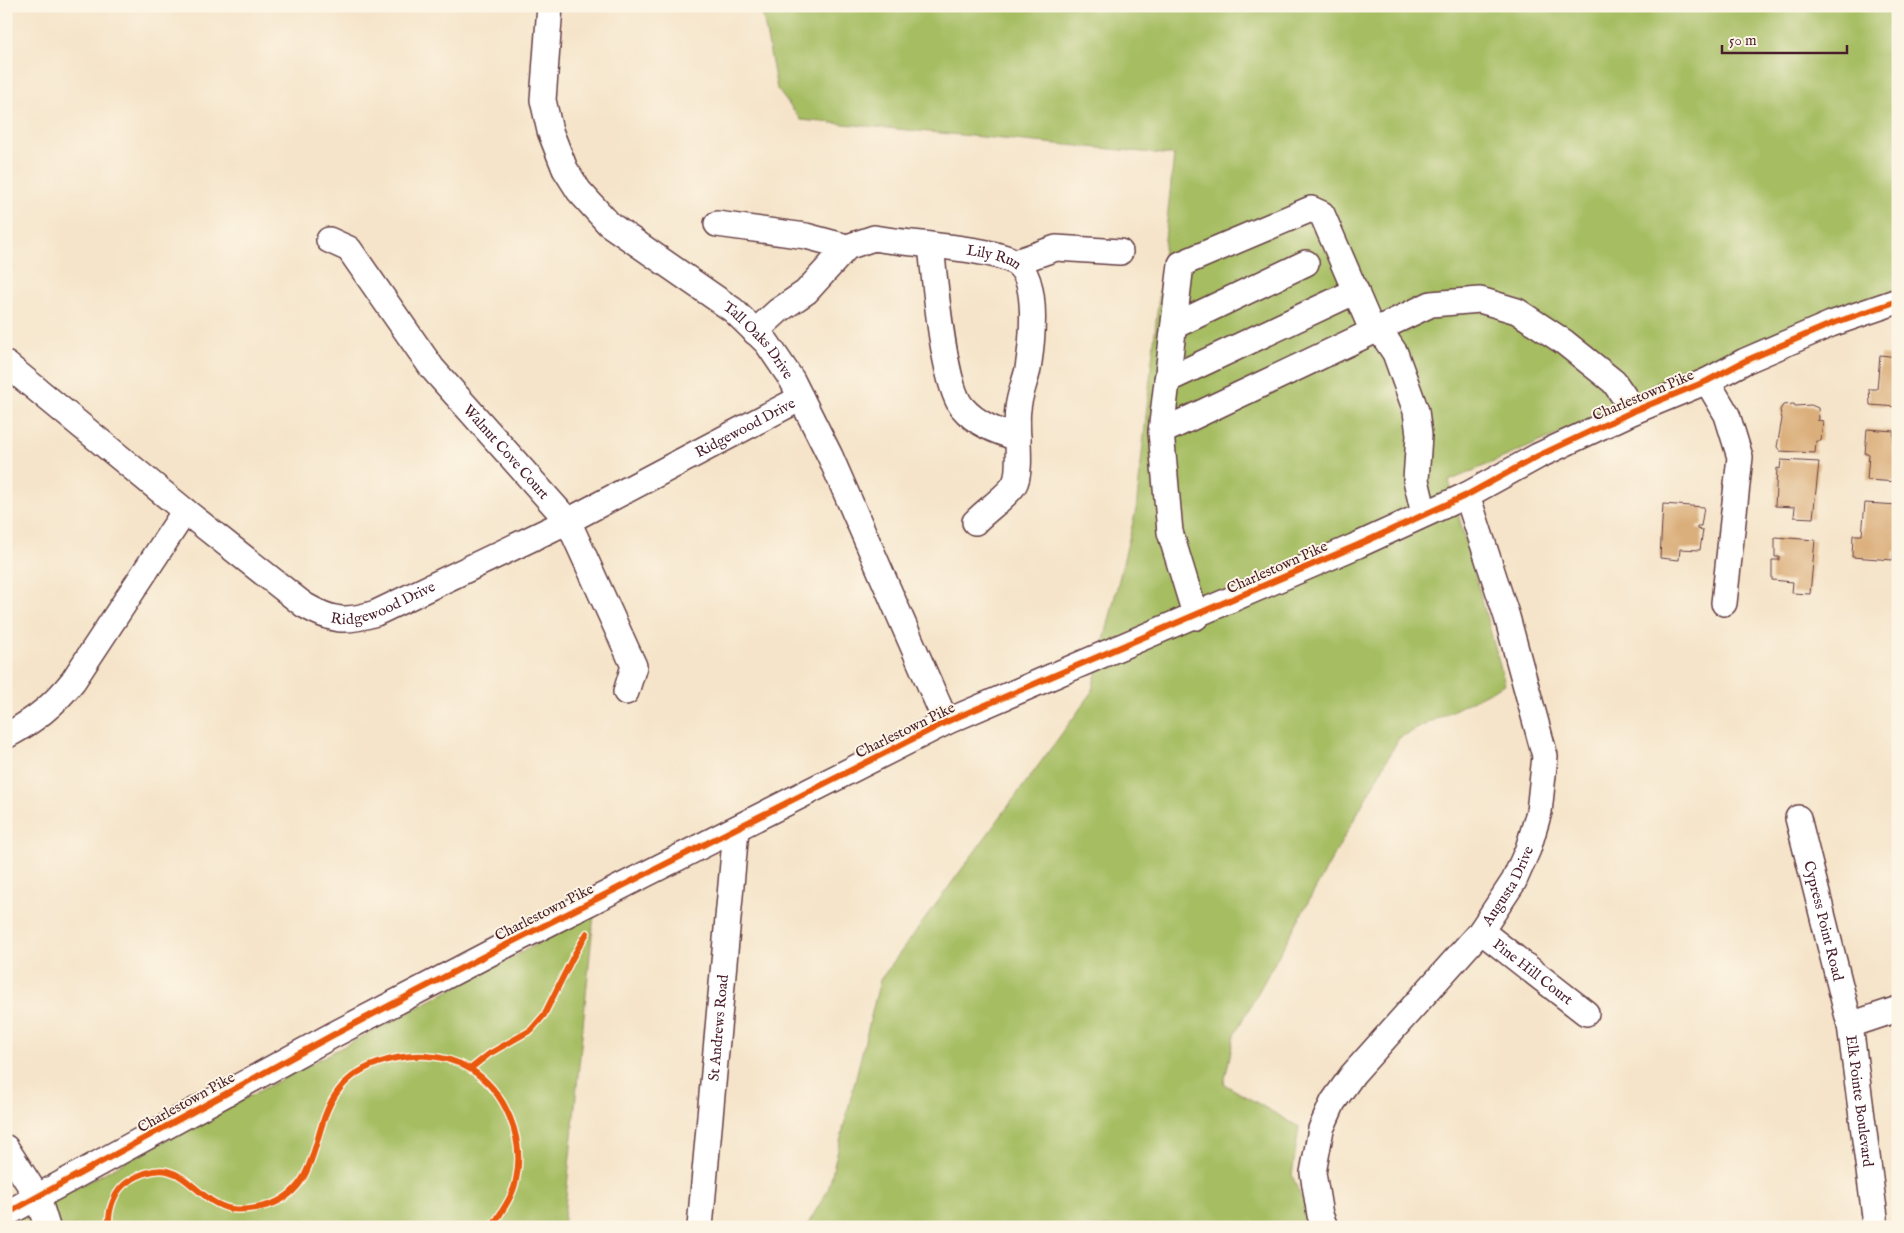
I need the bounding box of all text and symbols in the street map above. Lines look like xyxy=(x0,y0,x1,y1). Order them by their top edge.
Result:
scale bar xyxy=(1722,22,1846,54)
text: 50 m xyxy=(1729,31,1757,50)
street label: Lily Run xyxy=(965,241,1025,274)
street label: Tall Oaks Drive xyxy=(719,297,798,383)
street label: Charlestown Pike xyxy=(1590,365,1697,425)
street label: Ridgewood Drive xyxy=(692,394,799,462)
street label: Walnut Cove Court xyxy=(459,401,553,503)
street label: Charlestown Pike xyxy=(1224,537,1331,598)
street label: Ridgewood Drive xyxy=(329,577,439,629)
street label: Charlestown Pike xyxy=(852,698,958,763)
street label: Augusta Drive xyxy=(1478,843,1538,930)
street label: Cypress Point Road xyxy=(1799,859,1848,984)
street label: Charlestown Pike xyxy=(492,879,597,946)
street label: Pine Hill Court xyxy=(1489,935,1577,1009)
street label: St Andrews Road xyxy=(704,973,733,1082)
street label: Elk Pointe Boulevard xyxy=(1841,1034,1878,1169)
street label: Charlestown Pike xyxy=(134,1068,238,1137)

